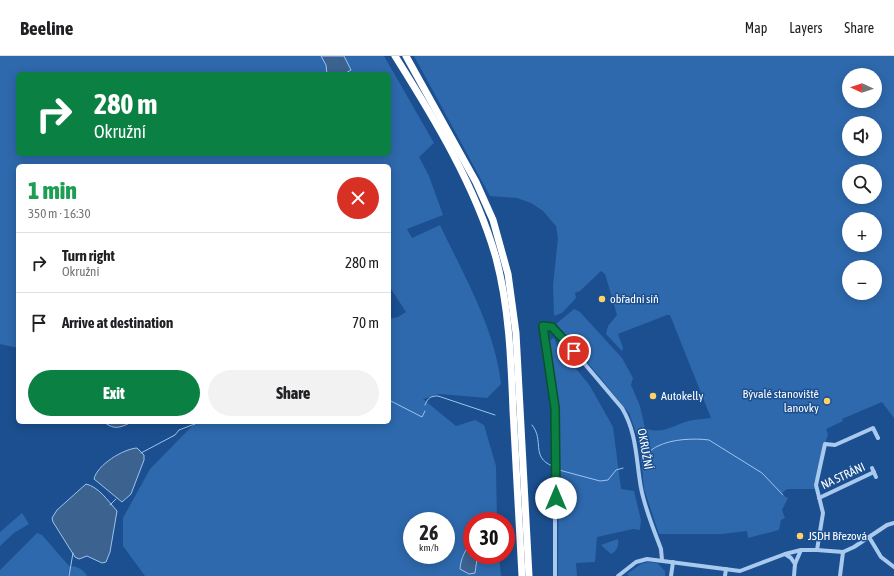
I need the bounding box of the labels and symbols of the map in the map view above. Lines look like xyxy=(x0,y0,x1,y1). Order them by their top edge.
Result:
north arrow xyxy=(842,68,882,108)
place label: obřadní síň xyxy=(610,292,659,306)
marker: obřadní síň xyxy=(597,294,607,304)
pin xyxy=(557,334,591,368)
place label: Bývalé stanoviště lanovky xyxy=(742,387,819,415)
place label: Autokelly xyxy=(661,389,703,403)
marker: Autokelly xyxy=(648,391,658,401)
marker: Bývalé stanoviště lanovky xyxy=(822,396,832,406)
street label: OKRUŽNÍ xyxy=(635,427,655,471)
street label: NA STRÁNI xyxy=(819,460,867,492)
position arrow xyxy=(535,477,577,519)
speed limit sign: 30 xyxy=(463,512,515,564)
place label: JSDH Březová xyxy=(808,529,867,543)
marker: JSDH Březová xyxy=(795,531,805,541)

